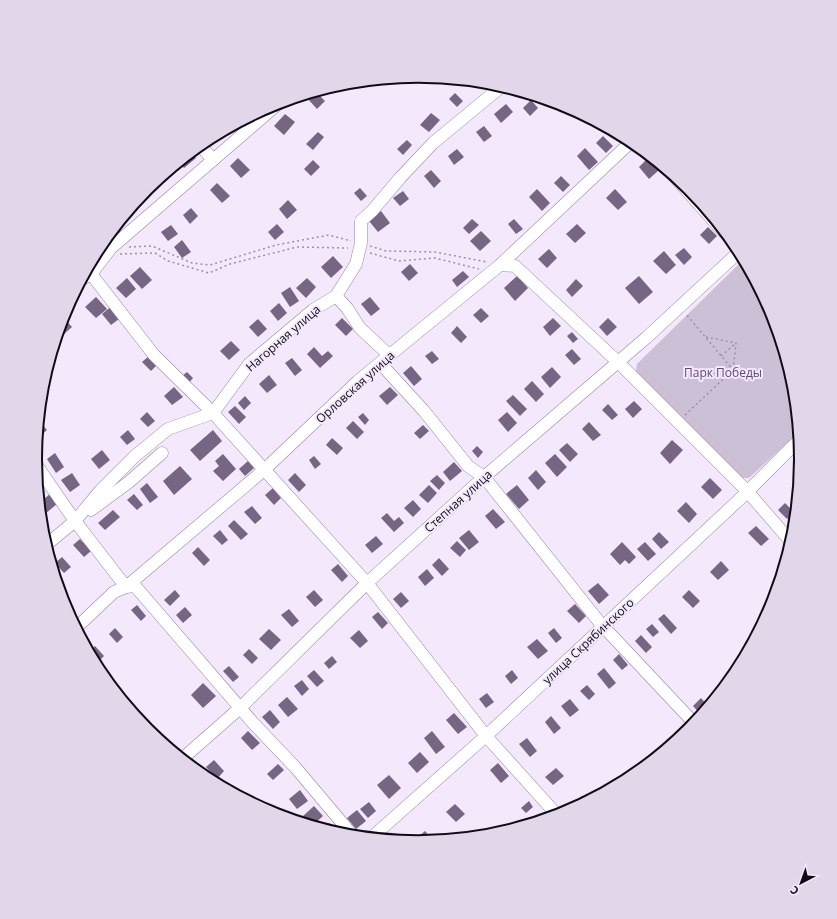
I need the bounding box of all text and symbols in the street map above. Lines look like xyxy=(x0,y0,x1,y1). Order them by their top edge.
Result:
street label: Нагорная улица xyxy=(242,301,324,375)
street label: Орловская улица xyxy=(312,347,398,427)
park label: Парк Победы xyxy=(684,364,762,381)
street label: Степная улица xyxy=(420,466,496,536)
street label: улица Скрябинского xyxy=(539,594,637,688)
north arrow xyxy=(781,863,821,903)
text: С xyxy=(787,883,802,899)

